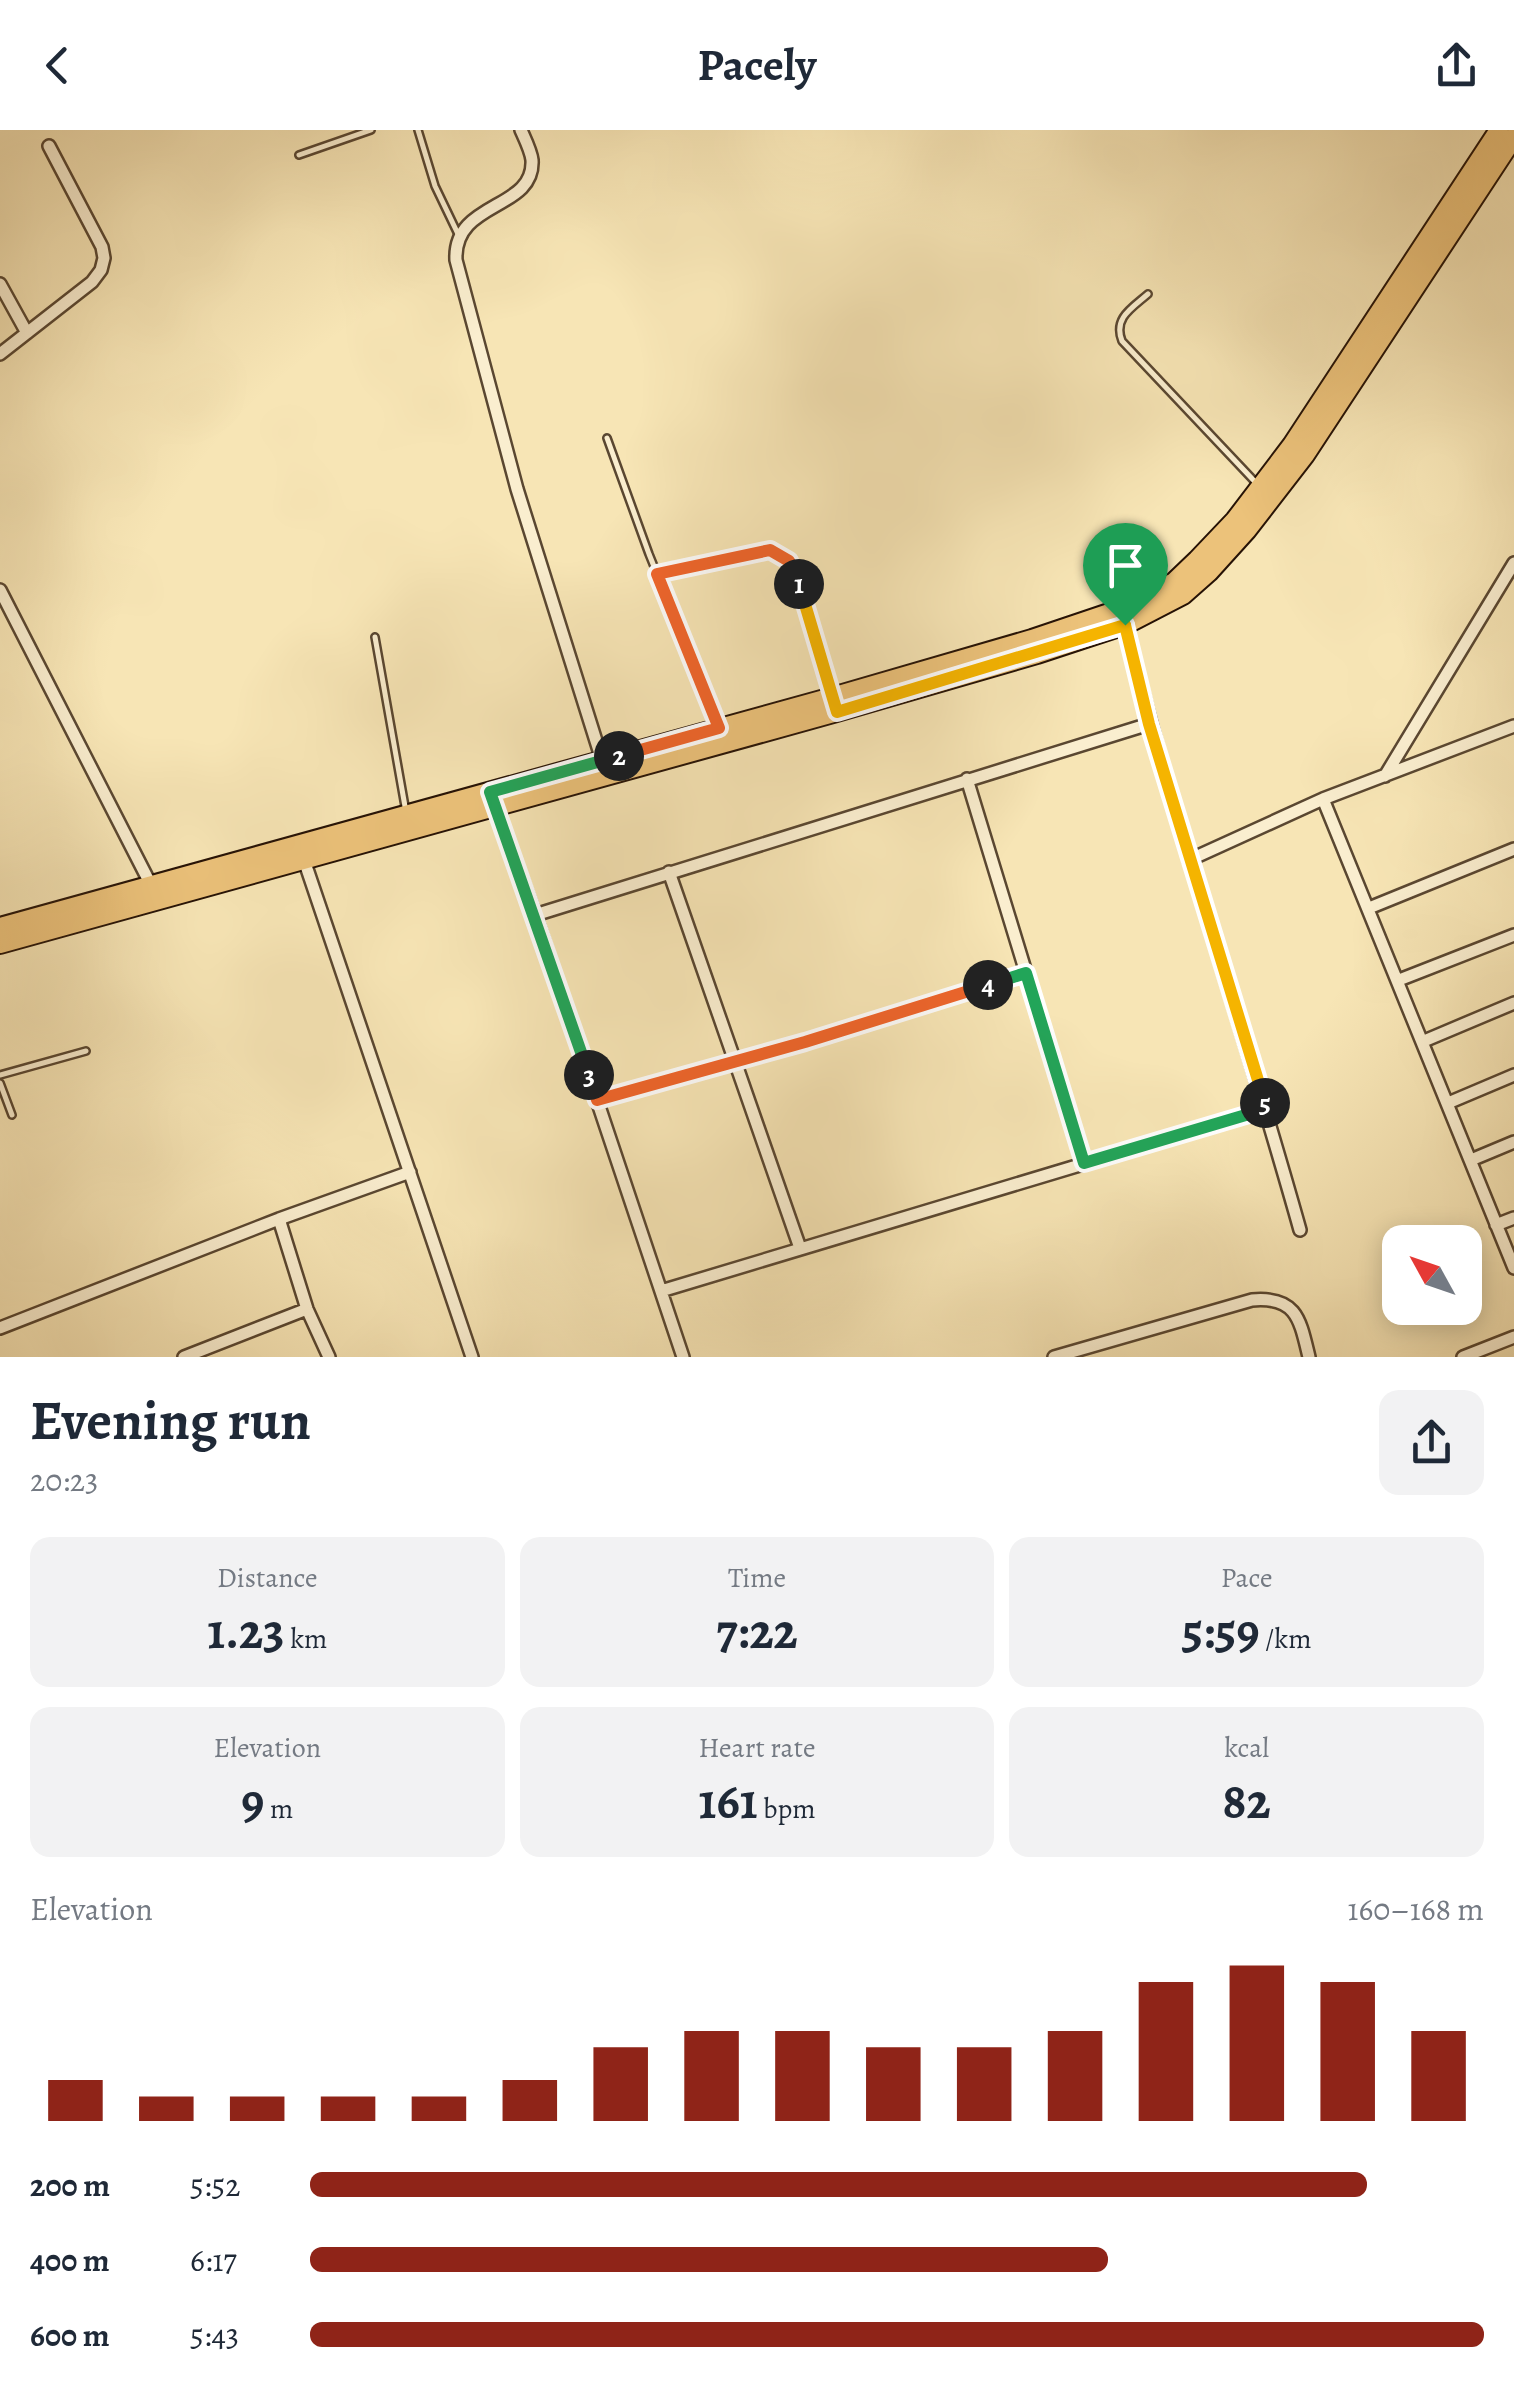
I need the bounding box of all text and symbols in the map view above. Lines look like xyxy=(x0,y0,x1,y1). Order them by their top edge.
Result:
text: Pacely xyxy=(698,34,816,96)
icon: back xyxy=(30,38,85,93)
icon: share xyxy=(1429,38,1484,93)
pin xyxy=(1083,523,1168,626)
icon: arrive xyxy=(1098,538,1153,593)
pin: 1 xyxy=(774,559,824,609)
text: 1 xyxy=(794,565,804,603)
pin: 2 xyxy=(594,731,644,781)
text: 2 xyxy=(612,737,626,775)
pin: 4 xyxy=(963,960,1013,1010)
text: 4 xyxy=(981,966,995,1004)
pin: 3 xyxy=(564,1050,614,1100)
text: 3 xyxy=(583,1056,595,1094)
pin: 5 xyxy=(1240,1078,1290,1128)
text: 5 xyxy=(1259,1084,1271,1122)
north arrow xyxy=(1382,1225,1482,1325)
map controls xyxy=(1382,1225,1482,1325)
text: Evening run xyxy=(30,1383,311,1458)
button: share xyxy=(1379,1390,1484,1495)
text: 20:23 xyxy=(30,1458,98,1502)
text: Distance xyxy=(217,1559,318,1597)
text: Time xyxy=(728,1559,786,1597)
text: Pace xyxy=(1221,1559,1273,1597)
text: 1.23 xyxy=(207,1597,285,1665)
text: 7:22 xyxy=(716,1597,798,1665)
text: 5:59 xyxy=(1182,1597,1260,1665)
text: km xyxy=(285,1620,327,1658)
text: /km xyxy=(1260,1620,1312,1658)
text: Elevation xyxy=(214,1729,321,1767)
text: Heart rate xyxy=(699,1729,815,1767)
text: kcal xyxy=(1224,1729,1269,1767)
text: 9 xyxy=(241,1767,264,1835)
text: 161 xyxy=(698,1767,758,1835)
text: 82 xyxy=(1223,1767,1271,1835)
text: m xyxy=(264,1790,293,1828)
text: bpm xyxy=(758,1790,816,1828)
text: Elevation xyxy=(30,1887,153,1931)
text: 160–168 m xyxy=(1348,1887,1484,1931)
text: 200 m xyxy=(30,2163,110,2207)
text: 5:52 xyxy=(190,2163,240,2207)
text: 400 m xyxy=(30,2238,110,2282)
text: 6:17 xyxy=(190,2238,237,2282)
text: 600 m xyxy=(30,2313,110,2357)
text: 5:43 xyxy=(190,2313,239,2357)

